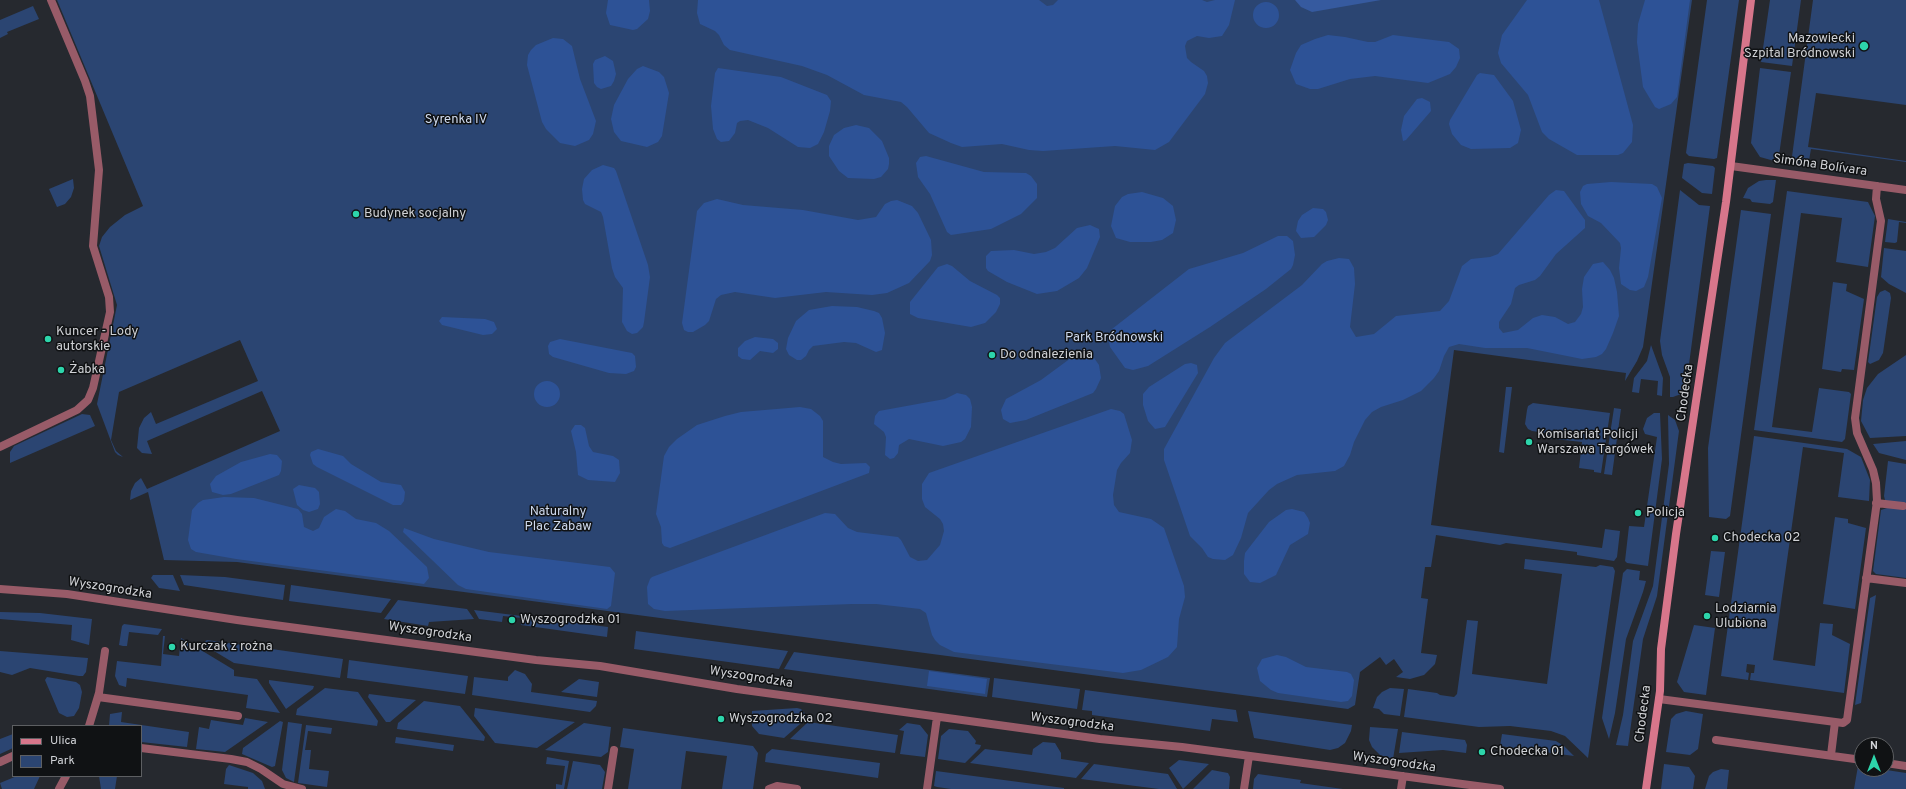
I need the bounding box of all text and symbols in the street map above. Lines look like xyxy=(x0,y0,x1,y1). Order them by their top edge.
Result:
place label: Mazowiecki Szpital Bródnowski xyxy=(1744,31,1855,62)
marker: Mazowiecki Szpital Bródnowski xyxy=(1858,40,1870,52)
park label: Syrenka IV xyxy=(425,112,487,128)
street label: Simóna Bolívara xyxy=(1772,152,1868,180)
place label: Budynek socjalny xyxy=(364,206,466,222)
marker: Budynek socjalny xyxy=(351,209,361,219)
place label: Kuncer - Lody autorskie xyxy=(56,324,138,355)
park label: Park Bródnowski xyxy=(1065,330,1163,346)
marker: Kuncer - Lody autorskie xyxy=(43,334,53,344)
place label: Do odnalezienia xyxy=(1000,347,1093,363)
marker: Do odnalezienia xyxy=(987,350,997,360)
place label: Żabka xyxy=(69,362,105,378)
street label: Chodecka xyxy=(1674,363,1698,423)
marker: Żabka xyxy=(56,365,66,375)
place label: Komisariat Policji Warszawa Targówek xyxy=(1537,427,1654,458)
marker: Komisariat Policji Warszawa Targówek xyxy=(1524,437,1534,447)
park label: Naturalny Plac Zabaw xyxy=(525,504,591,535)
place label: Policja xyxy=(1646,505,1685,521)
marker: Policja xyxy=(1633,508,1643,518)
place label: Chodecka 02 xyxy=(1723,530,1800,546)
marker: Chodecka 02 xyxy=(1710,533,1720,543)
street label: Wyszogrodzka xyxy=(67,575,153,603)
place label: Lodziarnia Ulubiona xyxy=(1715,601,1776,632)
marker: Lodziarnia Ulubiona xyxy=(1702,611,1712,621)
place label: Wyszogrodzka 01 xyxy=(520,612,620,628)
marker: Wyszogrodzka 01 xyxy=(507,615,517,625)
street label: Wyszogrodzka xyxy=(387,619,473,647)
place label: Kurczak z rożna xyxy=(180,639,273,655)
marker: Kurczak z rożna xyxy=(167,642,177,652)
street label: Wyszogrodzka xyxy=(708,664,794,692)
street label: Chodecka xyxy=(1633,684,1655,744)
street label: Wyszogrodzka xyxy=(1029,710,1115,736)
place label: Wyszogrodzka 02 xyxy=(729,711,833,727)
marker: Wyszogrodzka 02 xyxy=(716,714,726,724)
legend xyxy=(12,725,142,777)
text: Ulica xyxy=(50,733,77,749)
north arrow xyxy=(1854,737,1894,777)
text: N xyxy=(1870,739,1878,753)
place label: Chodecka 01 xyxy=(1490,744,1564,760)
marker: Chodecka 01 xyxy=(1477,747,1487,757)
street label: Wyszogrodzka xyxy=(1351,749,1437,777)
text: Park xyxy=(50,753,75,769)

